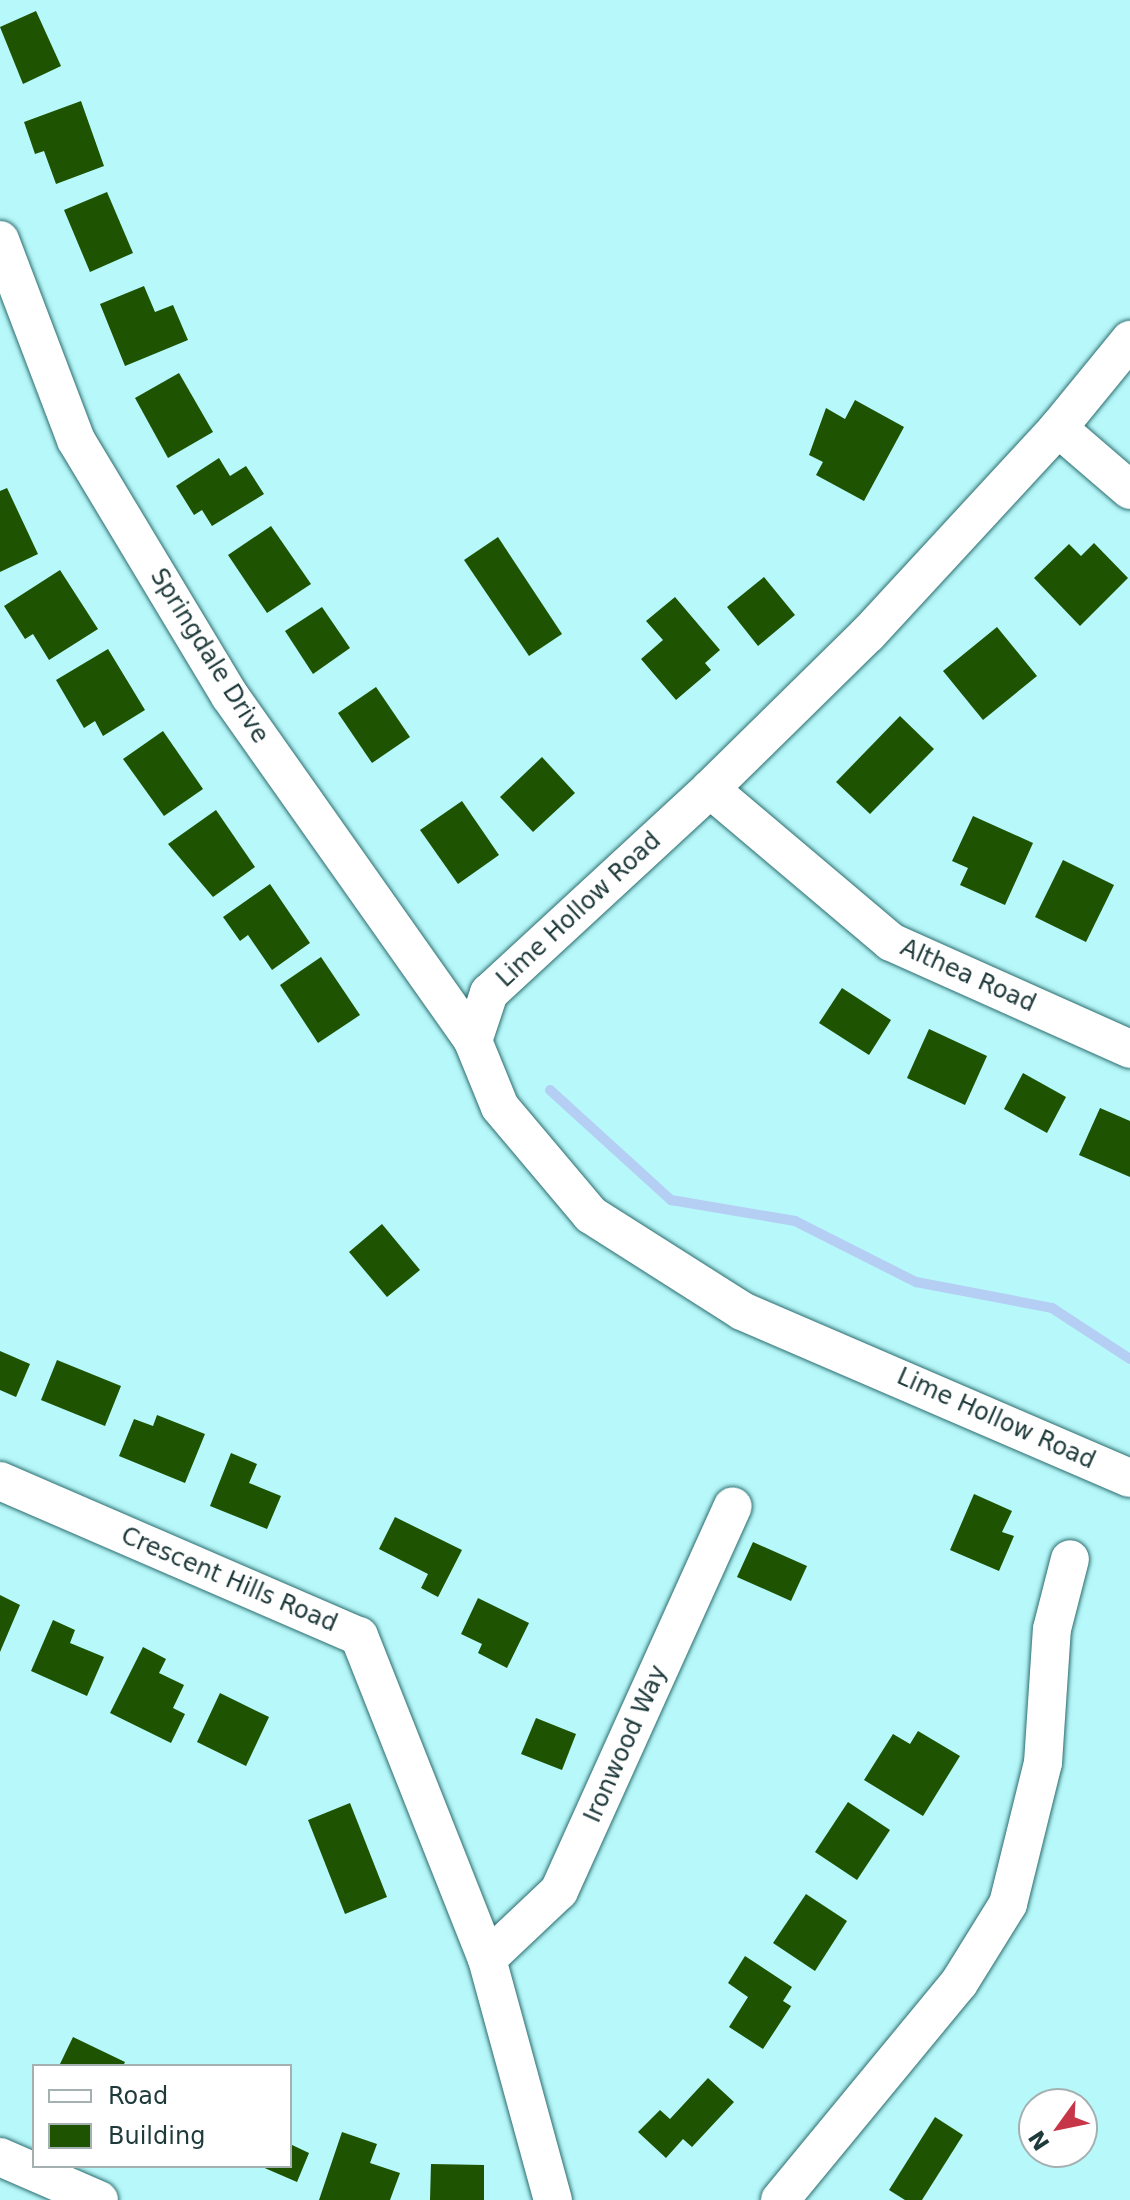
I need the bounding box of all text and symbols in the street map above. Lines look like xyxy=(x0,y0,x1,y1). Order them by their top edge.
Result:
street label: Springdale Drive xyxy=(144,563,274,749)
street label: Lime Hollow Road xyxy=(491,826,667,994)
street label: Althea Road xyxy=(896,933,1040,1019)
street label: Lime Hollow Road xyxy=(892,1362,1100,1476)
street label: Crescent Hills Road xyxy=(117,1521,341,1639)
street label: Ironwood Way xyxy=(578,1661,674,1827)
legend xyxy=(32,2064,292,2168)
text: Road xyxy=(108,2082,168,2110)
north arrow xyxy=(1018,2088,1098,2168)
text: Building xyxy=(108,2122,205,2150)
text: N xyxy=(1024,2126,1055,2155)

